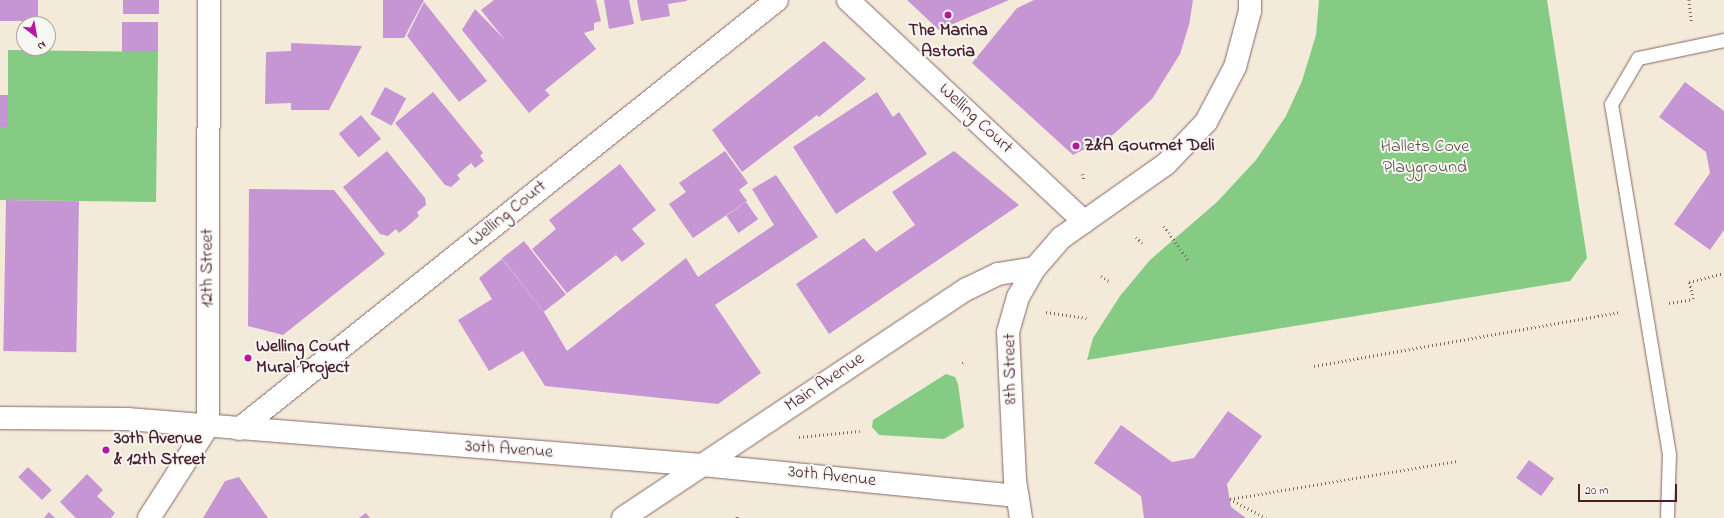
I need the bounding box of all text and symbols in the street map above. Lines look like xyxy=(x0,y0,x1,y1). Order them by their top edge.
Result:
marker: The Marina Astoria xyxy=(943,10,953,20)
north arrow xyxy=(16,16,56,56)
place label: The Marina Astoria xyxy=(908,21,988,64)
text: N xyxy=(34,37,49,54)
street label: Welling Court xyxy=(933,79,1017,159)
place label: Z&A Gourmet Deli xyxy=(1084,135,1215,157)
park label: Hallets Cove Playground xyxy=(1381,137,1469,180)
marker: Z&A Gourmet Deli xyxy=(1071,141,1081,151)
street label: Welling Court xyxy=(465,176,551,252)
street label: 12th Street xyxy=(197,228,219,308)
street label: 8th Street xyxy=(1000,333,1022,405)
place label: Welling Court Mural Project xyxy=(256,337,350,380)
street label: Main Avenue xyxy=(781,349,869,417)
marker: Welling Court Mural Project xyxy=(243,353,253,363)
place label: 30th Avenue & 12th Street xyxy=(114,429,206,472)
street label: 30th Avenue xyxy=(464,436,554,464)
marker: 30th Avenue & 12th Street xyxy=(101,445,111,455)
street label: 30th Avenue xyxy=(787,462,877,492)
scale bar xyxy=(1580,476,1679,502)
text: 20 m xyxy=(1585,482,1608,500)

